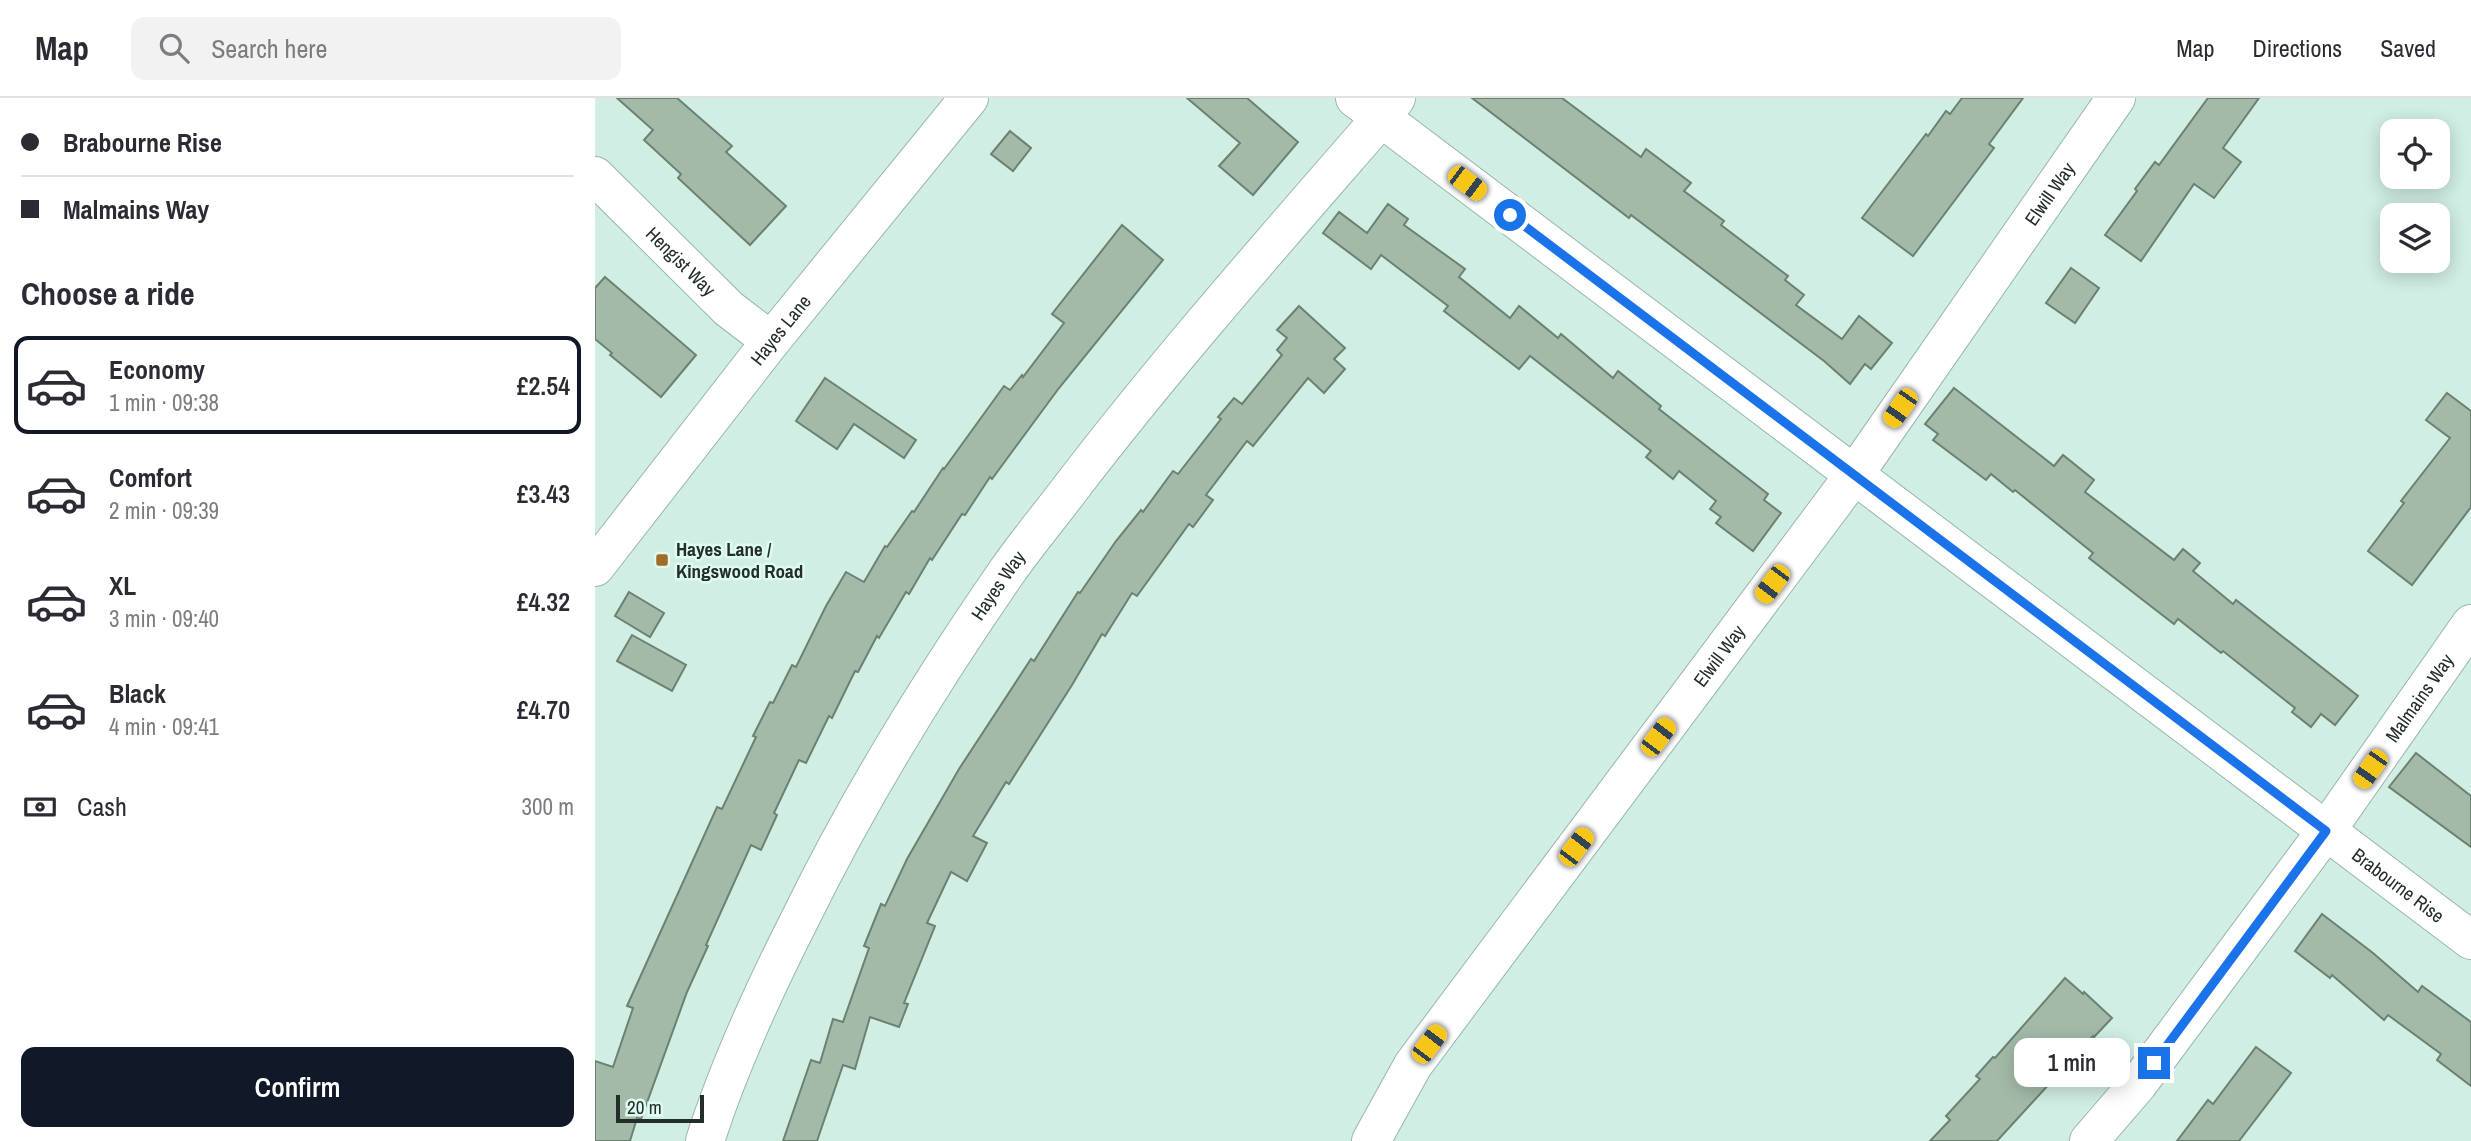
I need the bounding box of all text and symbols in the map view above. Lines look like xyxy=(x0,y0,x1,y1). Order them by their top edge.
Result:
search box xyxy=(131,17,621,80)
text: Map xyxy=(35,26,89,70)
icon: search xyxy=(155,29,193,67)
text: Search here xyxy=(211,31,327,66)
text: Map xyxy=(2176,32,2214,64)
text: Directions xyxy=(2252,32,2342,64)
text: Saved xyxy=(2380,32,2436,64)
map controls xyxy=(2380,119,2450,273)
button: locate xyxy=(2380,119,2450,189)
text: Brabourne Rise xyxy=(63,125,222,160)
street label: Elwill Way xyxy=(2018,157,2081,230)
car xyxy=(1444,162,1491,204)
text: Malmains Way xyxy=(63,192,209,227)
route start xyxy=(1494,199,1526,231)
button: layers xyxy=(2380,203,2450,273)
street label: Hengist Way xyxy=(640,221,722,302)
text: Choose a ride xyxy=(21,272,195,315)
street label: Hayes Lane xyxy=(744,289,817,370)
text: Economy xyxy=(109,352,205,387)
icon: car xyxy=(25,354,88,417)
text: £2.54 xyxy=(517,368,570,403)
car xyxy=(1880,385,1921,431)
text: 1 min · 09:38 xyxy=(109,387,219,418)
text: Comfort xyxy=(109,460,192,495)
icon: car xyxy=(25,462,88,525)
text: £3.43 xyxy=(517,476,570,511)
text: 2 min · 09:39 xyxy=(109,495,219,526)
place label: Hayes Lane / Kingswood Road xyxy=(676,536,803,584)
street label: Hayes Way xyxy=(965,545,1031,625)
marker: Hayes Lane / Kingswood Road xyxy=(654,552,670,568)
car xyxy=(1751,561,1794,607)
text: XL xyxy=(109,568,136,603)
icon: car xyxy=(25,570,88,633)
text: £4.32 xyxy=(517,584,570,619)
text: 3 min · 09:40 xyxy=(109,603,219,634)
street label: Elwill Way xyxy=(1687,619,1751,692)
street label: Malmains Way xyxy=(2379,648,2459,747)
text: Black xyxy=(109,676,166,711)
icon: car xyxy=(25,678,88,741)
text: £4.70 xyxy=(517,692,570,727)
text: 4 min · 09:41 xyxy=(109,711,219,742)
car xyxy=(1637,714,1680,760)
car xyxy=(2350,746,2391,792)
icon: cash xyxy=(21,788,59,826)
text: Cash xyxy=(77,789,127,824)
text: 300 m xyxy=(522,791,574,822)
car xyxy=(1555,824,1598,870)
street label: Brabourne Rise xyxy=(2347,842,2450,928)
car xyxy=(1408,1021,1451,1067)
callout: 1 min xyxy=(2014,1038,2129,1088)
button: Confirm xyxy=(21,1047,574,1127)
text: 1 min xyxy=(2048,1047,2096,1078)
route end xyxy=(2138,1047,2170,1079)
scale bar xyxy=(616,1092,703,1124)
text: 20 m xyxy=(627,1094,662,1120)

